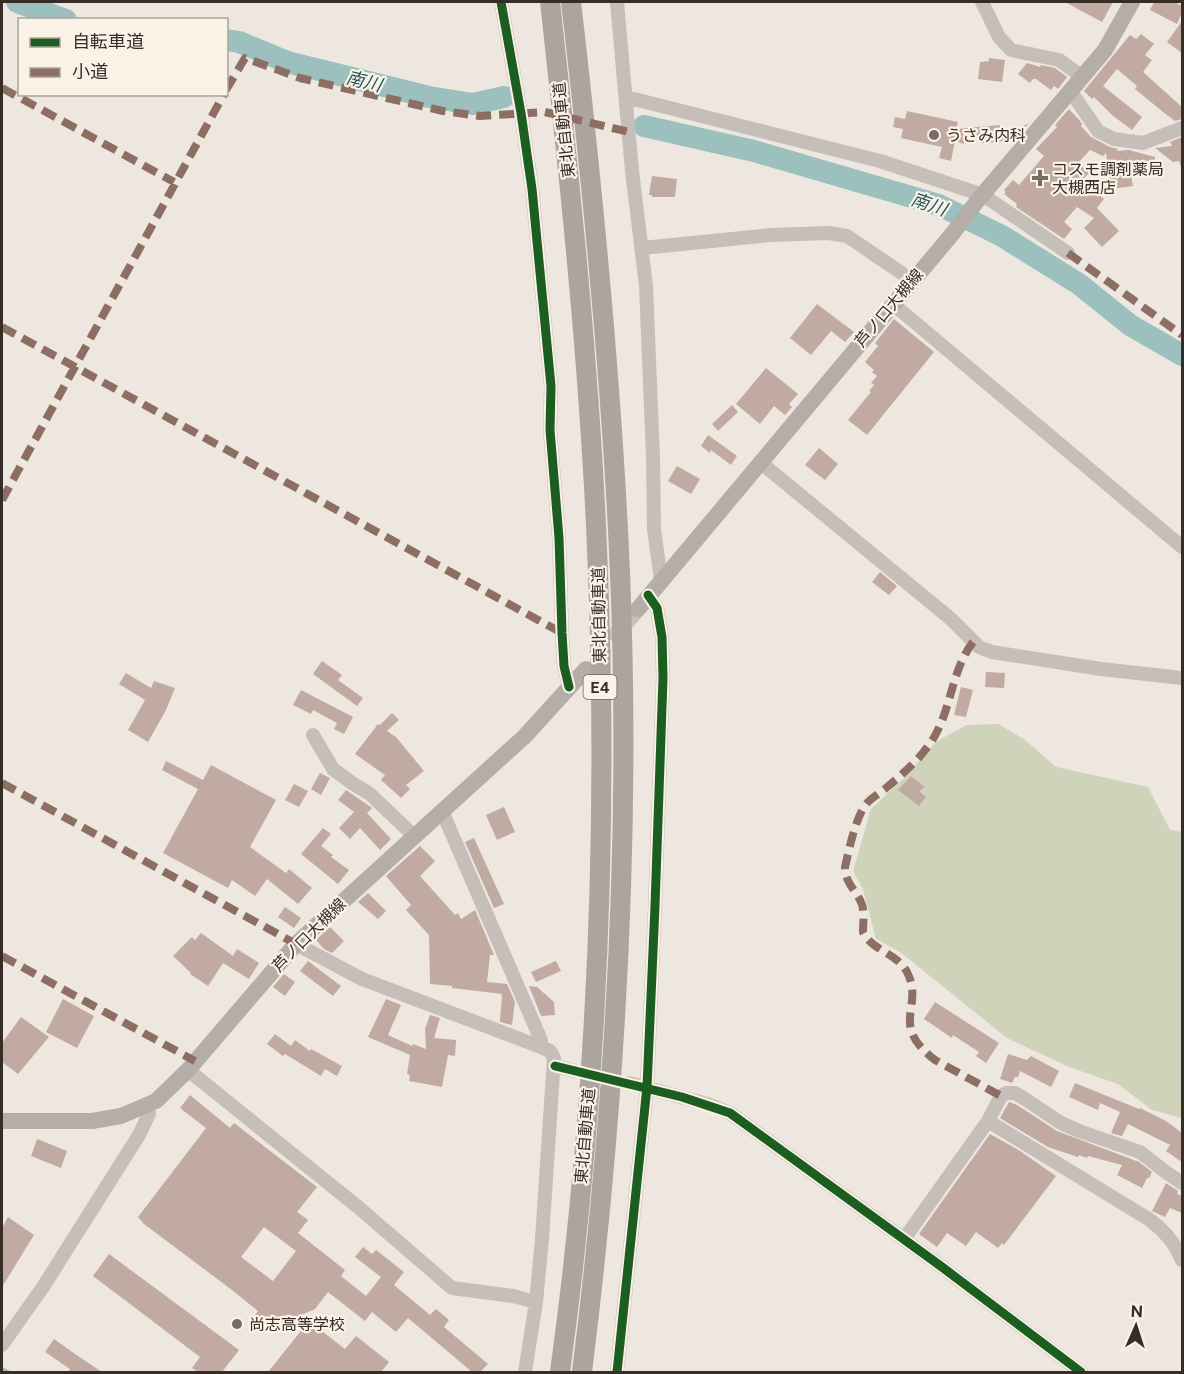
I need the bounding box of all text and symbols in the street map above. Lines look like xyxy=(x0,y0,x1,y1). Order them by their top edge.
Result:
legend xyxy=(18,18,228,96)
text: 自転車道 xyxy=(72,31,144,52)
text: 小道 xyxy=(72,61,108,82)
water label: 南川 xyxy=(344,66,386,96)
street label: 東北自動車道 xyxy=(550,81,578,179)
place label: うさみ内科 xyxy=(946,126,1026,145)
marker: うさみ内科 xyxy=(927,128,941,142)
place label: コスモ調剤薬局 大槻西店 xyxy=(1052,160,1164,197)
marker: コスモ調剤薬局 大槻西店 xyxy=(1033,171,1047,185)
water label: 南川 xyxy=(909,188,951,220)
street label: 芦ノ口大槻線 xyxy=(851,265,927,351)
street label: 東北自動車道 xyxy=(589,567,609,663)
road number: E4 xyxy=(584,675,616,699)
street label: 芦ノ口大槻線 xyxy=(268,894,350,976)
street label: 東北自動車道 xyxy=(571,1087,599,1185)
north arrow xyxy=(1106,1296,1166,1356)
text: N xyxy=(1130,1302,1144,1321)
place label: 尚志高等学校 xyxy=(249,1315,345,1334)
marker: 尚志高等学校 xyxy=(230,1317,244,1331)

